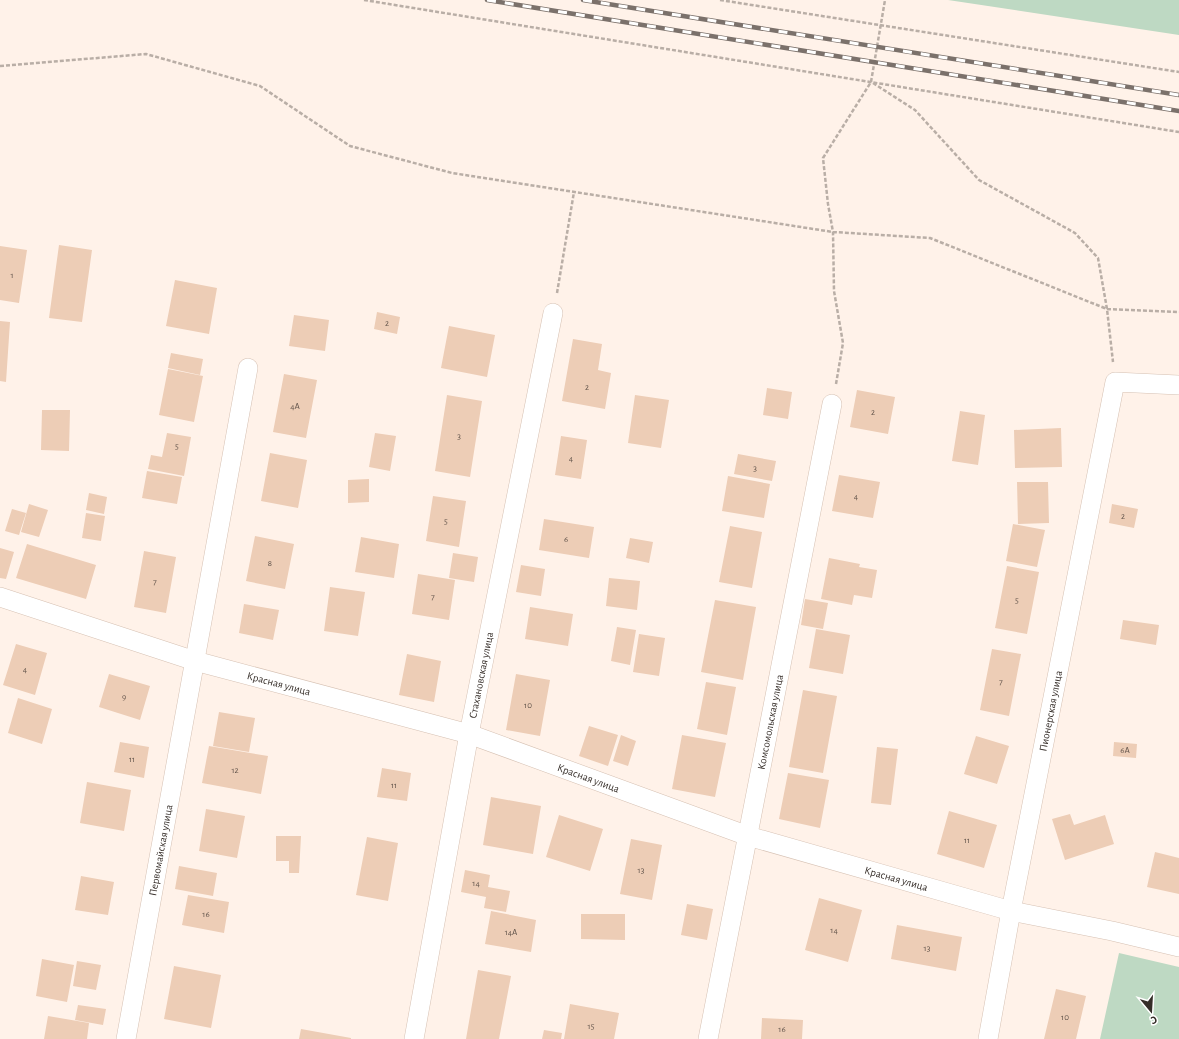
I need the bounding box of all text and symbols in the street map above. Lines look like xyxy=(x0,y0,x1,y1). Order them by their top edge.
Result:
house number: 1 xyxy=(10,271,14,280)
house number: 2 xyxy=(385,319,389,328)
house number: 2 xyxy=(585,383,589,392)
house number: 4А xyxy=(290,402,301,411)
house number: 2 xyxy=(871,408,875,417)
house number: 3 xyxy=(457,432,461,441)
house number: 5 xyxy=(175,442,179,451)
house number: 4 xyxy=(569,454,574,463)
house number: 3 xyxy=(753,464,757,473)
house number: 4 xyxy=(854,492,859,501)
house number: 2 xyxy=(1121,512,1125,521)
house number: 5 xyxy=(444,517,448,526)
house number: 6 xyxy=(564,535,568,544)
house number: 8 xyxy=(268,559,272,568)
house number: 7 xyxy=(153,578,157,587)
house number: 7 xyxy=(431,593,435,602)
house number: 5 xyxy=(1015,596,1019,605)
street label: Стахановская улица xyxy=(467,631,495,719)
house number: 4 xyxy=(23,665,28,674)
street label: Красная улица xyxy=(246,670,312,697)
street label: Пионерская улица xyxy=(1037,670,1064,752)
street label: Комсомольская улица xyxy=(755,673,785,771)
house number: 7 xyxy=(999,678,1003,687)
house number: 9 xyxy=(122,693,126,702)
house number: 10 xyxy=(524,701,532,710)
house number: 6А xyxy=(1120,746,1130,755)
house number: 11 xyxy=(129,755,135,764)
street label: Красная улица xyxy=(556,761,621,794)
house number: 12 xyxy=(231,766,239,775)
house number: 11 xyxy=(391,781,397,790)
street label: Первомайская улица xyxy=(147,803,174,897)
house number: 11 xyxy=(964,836,970,845)
street label: Красная улица xyxy=(863,864,929,893)
house number: 13 xyxy=(638,866,645,875)
house number: 14 xyxy=(472,879,480,888)
house number: 16 xyxy=(202,910,210,919)
house number: 14 xyxy=(830,926,838,935)
house number: 14А xyxy=(505,928,518,937)
house number: 13 xyxy=(924,944,931,953)
north arrow xyxy=(1131,991,1171,1031)
house number: 10 xyxy=(1061,1013,1069,1022)
text: С xyxy=(1149,1014,1159,1026)
house number: 15 xyxy=(588,1022,595,1031)
house number: 16 xyxy=(778,1025,786,1034)

